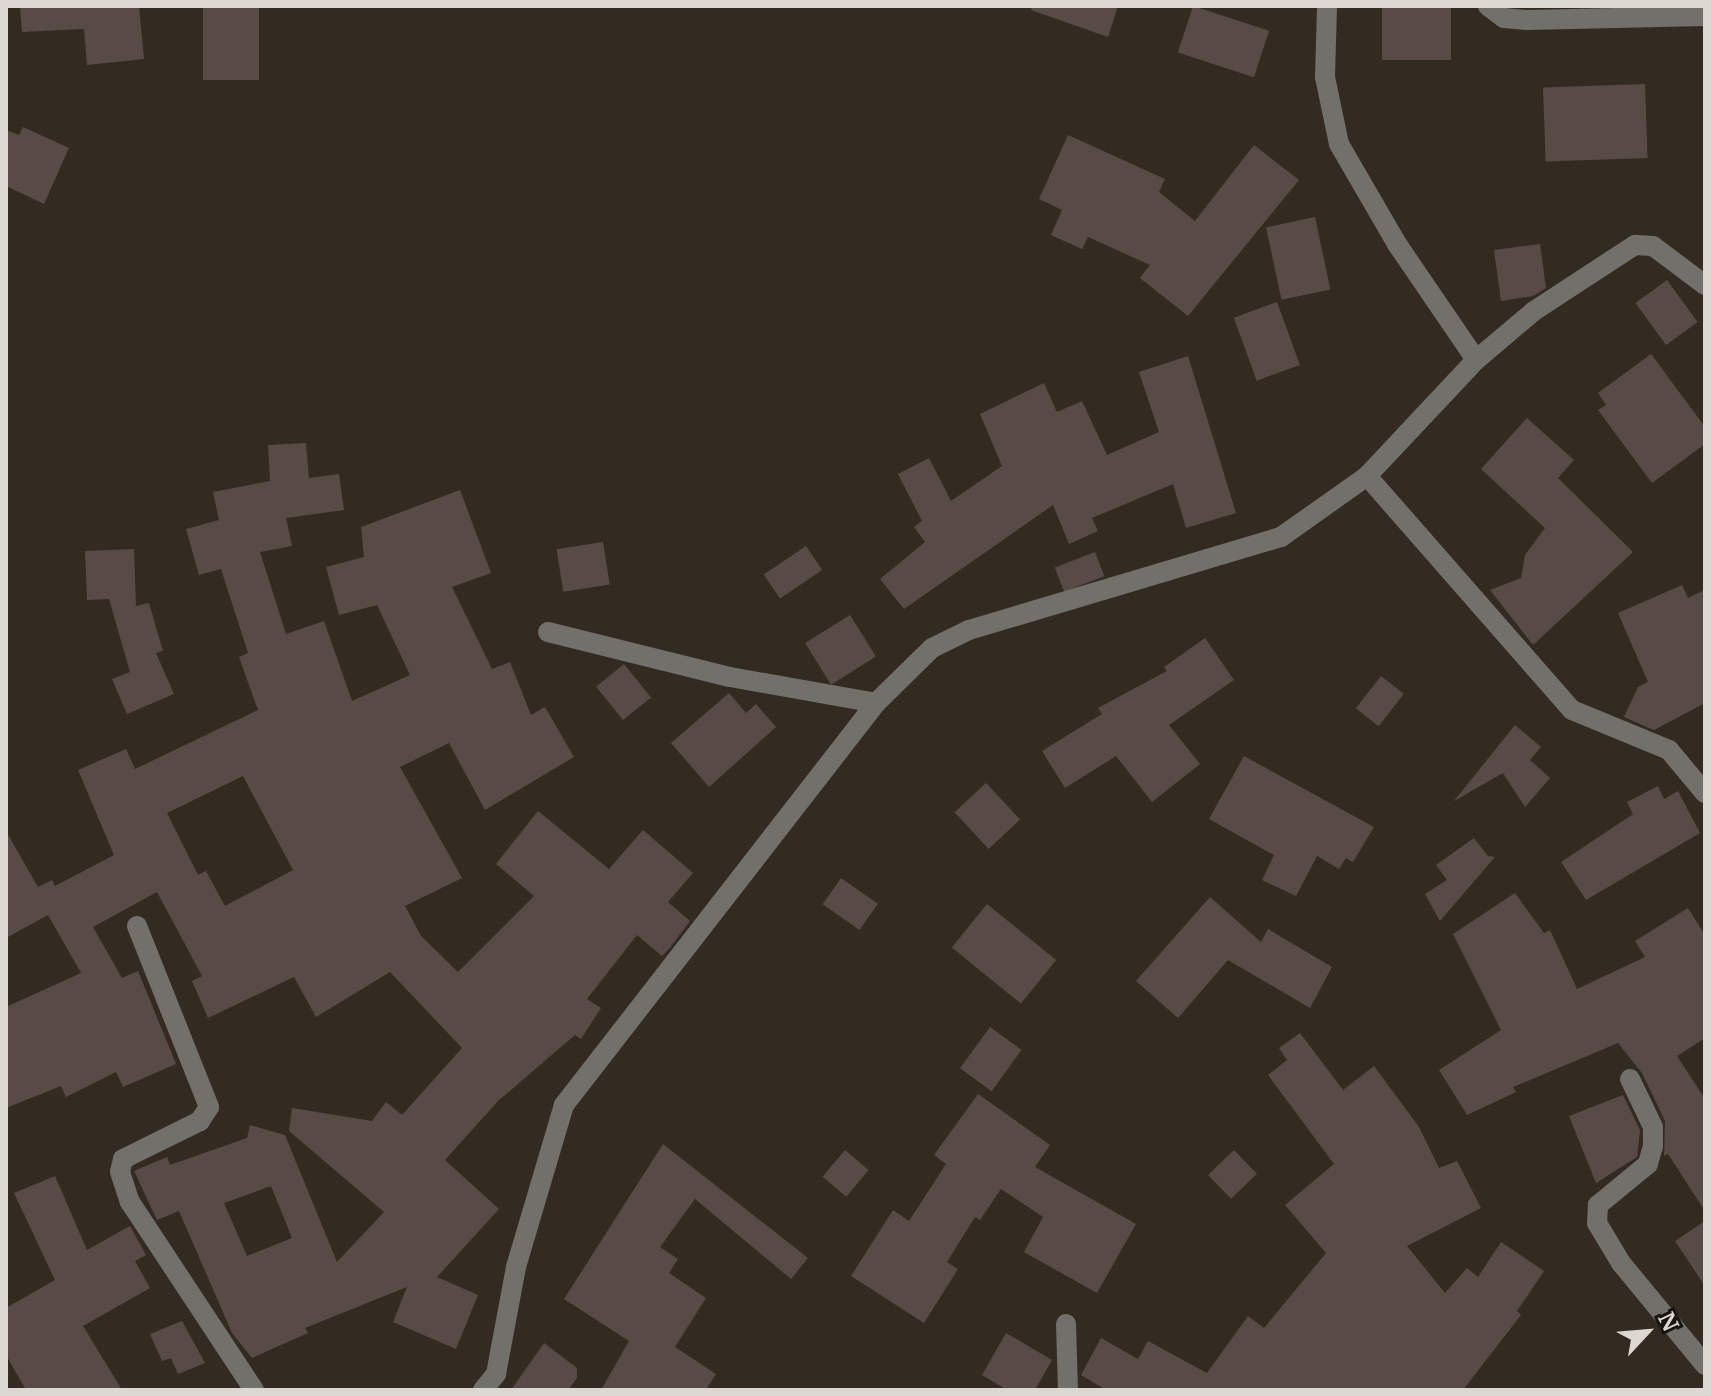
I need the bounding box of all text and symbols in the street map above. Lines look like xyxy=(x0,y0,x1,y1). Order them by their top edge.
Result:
north arrow xyxy=(1607,1292,1687,1372)
text: N xyxy=(1652,1308,1685,1335)

